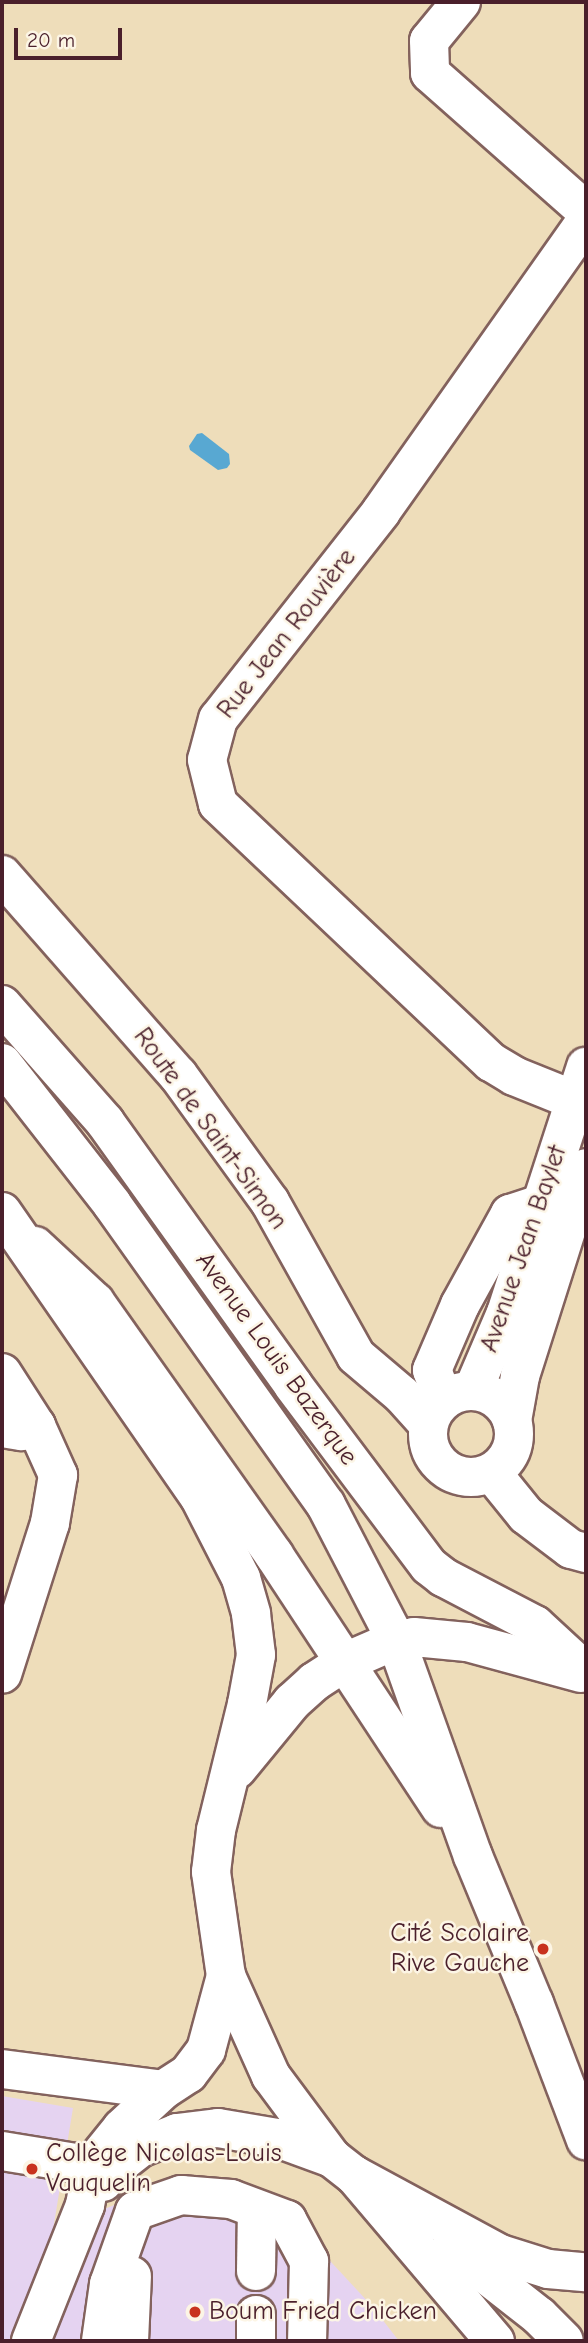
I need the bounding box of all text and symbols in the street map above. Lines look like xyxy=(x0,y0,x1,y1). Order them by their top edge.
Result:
scale bar xyxy=(18,14,126,58)
text: 20 m xyxy=(27,28,75,52)
street label: Rue Jean Rouvière xyxy=(211,543,363,725)
street label: Route de Saint-Simon xyxy=(126,1022,294,1236)
street label: Avenue Jean Baylet xyxy=(474,1142,574,1356)
street label: Avenue Louis Bazerque xyxy=(188,1246,364,1472)
place label: Cité Scolaire Rive Gauche xyxy=(390,1918,529,1980)
marker: Cité Scolaire Rive Gauche xyxy=(535,1941,551,1957)
place label: Collège Nicolas-Louis Vauquelin xyxy=(46,2138,282,2200)
marker: Collège Nicolas-Louis Vauquelin xyxy=(24,2161,40,2177)
place label: Boum Fried Chicken xyxy=(209,2296,437,2328)
marker: Boum Fried Chicken xyxy=(187,2304,203,2320)

